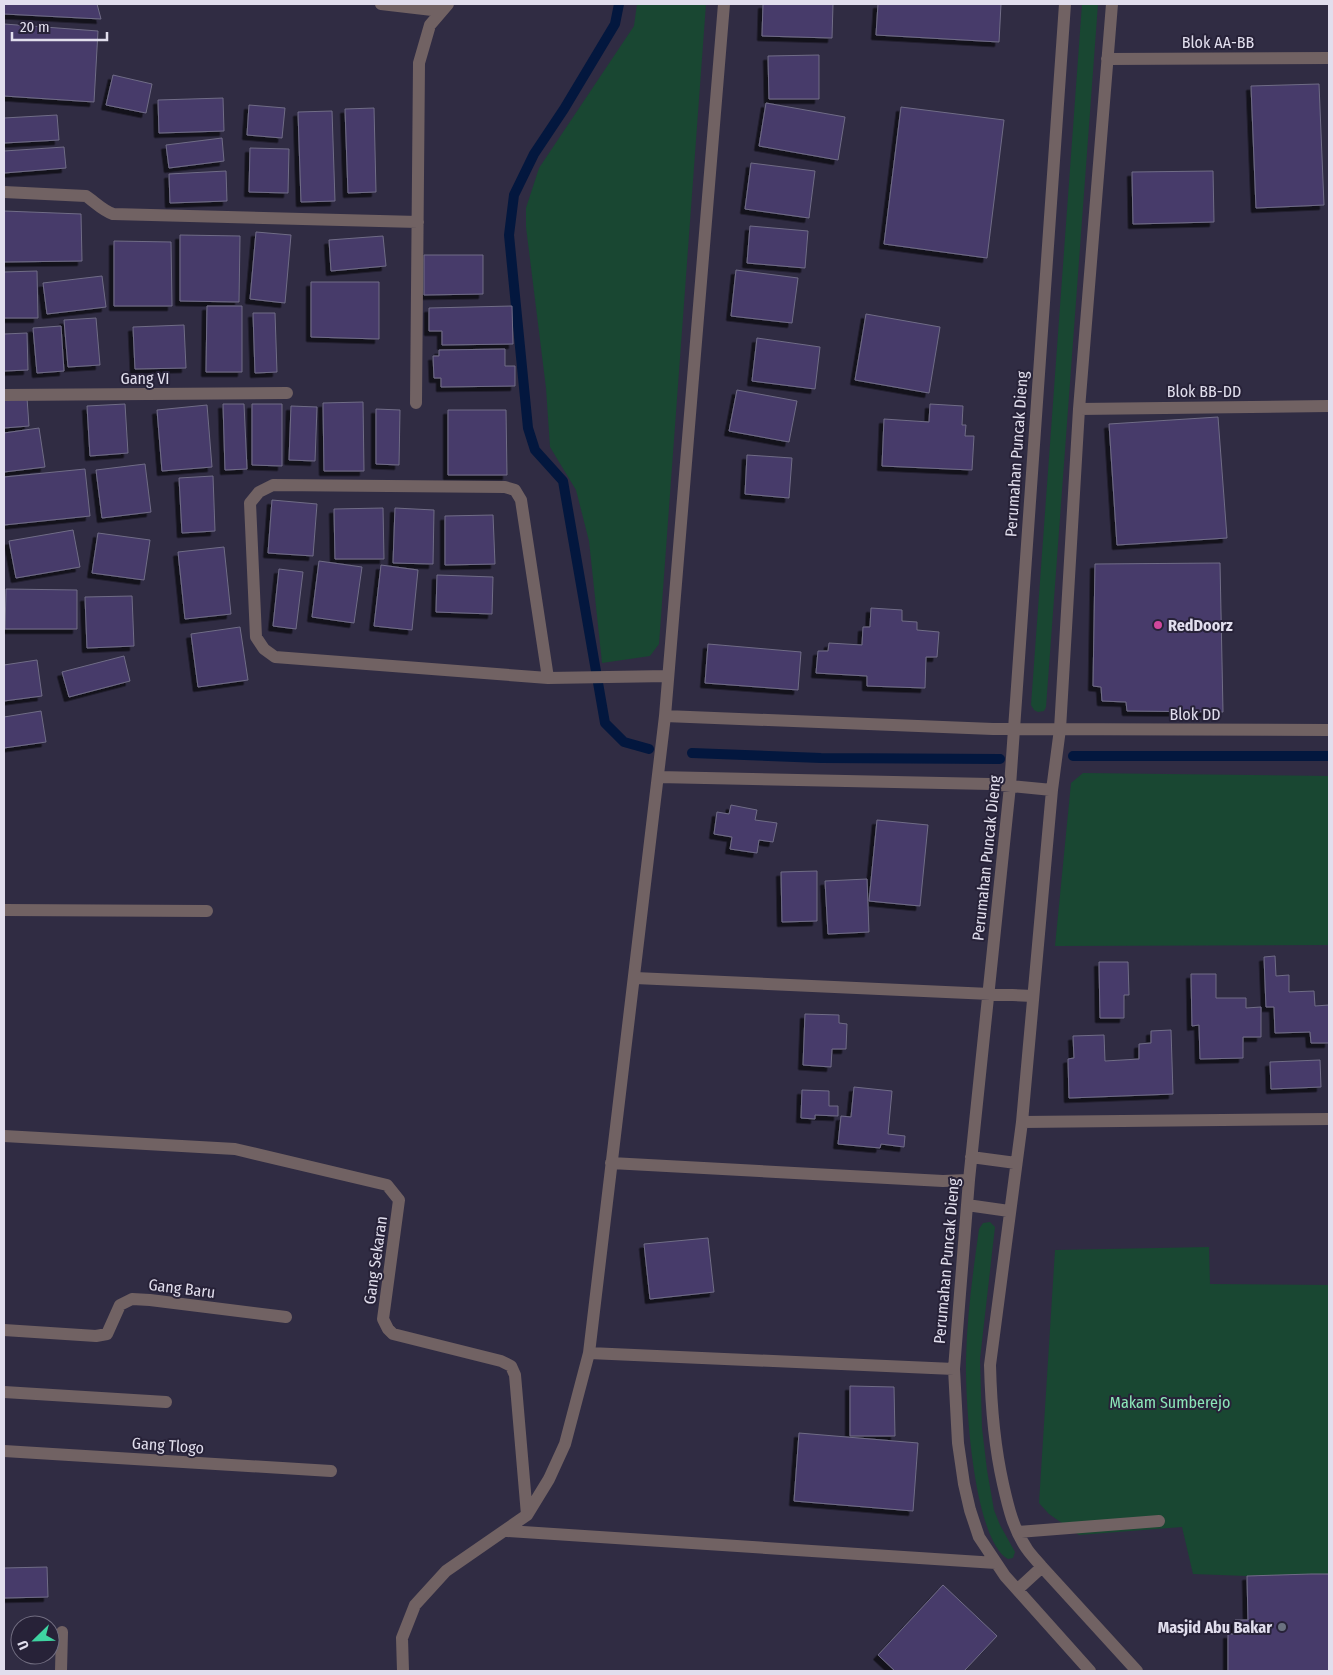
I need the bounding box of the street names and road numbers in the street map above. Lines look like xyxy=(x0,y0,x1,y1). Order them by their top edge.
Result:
street label: Blok AA-BB xyxy=(1182,33,1255,52)
street label: Gang VI xyxy=(120,369,170,388)
street label: Perumahan Puncak Dieng xyxy=(1001,370,1032,538)
street label: Blok BB-DD xyxy=(1167,382,1241,401)
street label: Blok DD xyxy=(1169,705,1221,724)
street label: Perumahan Puncak Dieng xyxy=(968,774,1005,942)
street label: Perumahan Puncak Dieng xyxy=(930,1177,963,1345)
street label: Gang Sekaran xyxy=(360,1215,391,1305)
street label: Gang Baru xyxy=(147,1275,216,1302)
street label: Gang Tlogo xyxy=(131,1434,205,1457)

